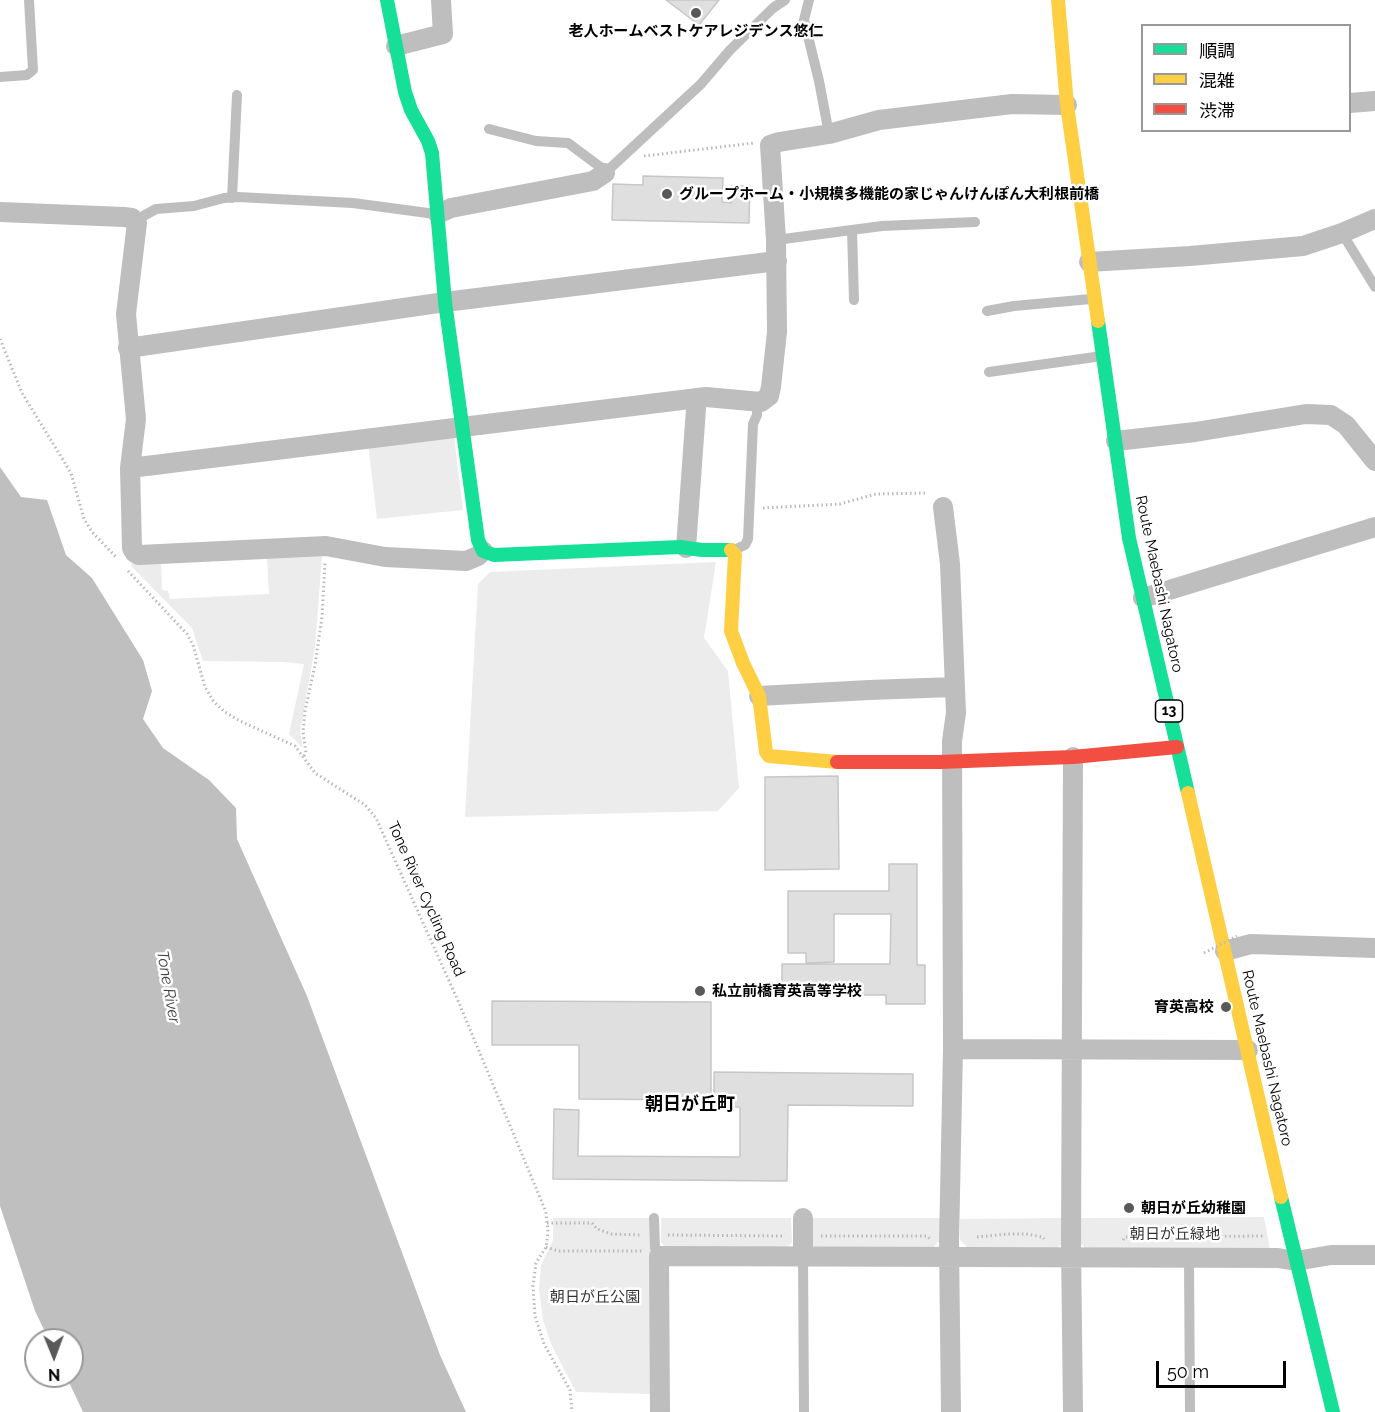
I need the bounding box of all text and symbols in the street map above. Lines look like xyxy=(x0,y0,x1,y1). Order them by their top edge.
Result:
marker: 老人ホームベストケアレジデンス悠仁 xyxy=(689,6,703,20)
place label: 老人ホームベストケアレジデンス悠仁 xyxy=(569,22,823,40)
legend xyxy=(1141,24,1351,132)
text: 順調 xyxy=(1199,40,1235,61)
text: 混雑 xyxy=(1199,70,1235,91)
text: 渋滞 xyxy=(1199,100,1235,121)
place label: グループホーム・小規模多機能の家じゃんけんぽん大利根前橋 xyxy=(679,185,1099,203)
marker: グループホーム・小規模多機能の家じゃんけんぽん大利根前橋 xyxy=(660,187,674,201)
street label: Route Maebashi Nagatoro xyxy=(1131,494,1187,674)
road number: 13 xyxy=(1156,700,1182,722)
street label: Tone River Cycling Road xyxy=(384,819,468,979)
water label: Tone River xyxy=(152,949,184,1025)
street label: Route Maebashi Nagatoro xyxy=(1238,968,1296,1148)
place label: 私立前橋育英高等学校 xyxy=(712,982,862,1000)
marker: 私立前橋育英高等学校 xyxy=(693,984,707,998)
place label: 育英高校 xyxy=(1154,998,1214,1016)
marker: 育英高校 xyxy=(1219,1000,1233,1014)
district label: 朝日が丘町 xyxy=(645,1094,735,1116)
place label: 朝日が丘幼稚園 xyxy=(1141,1199,1246,1217)
marker: 朝日が丘幼稚園 xyxy=(1122,1201,1136,1215)
park label: 朝日が丘緑地 xyxy=(1130,1225,1220,1243)
park label: 朝日が丘公園 xyxy=(550,1288,640,1306)
north arrow xyxy=(24,1328,84,1388)
scale bar xyxy=(1159,1349,1290,1387)
text: 50 m xyxy=(1167,1361,1209,1382)
text: N xyxy=(48,1365,61,1384)

